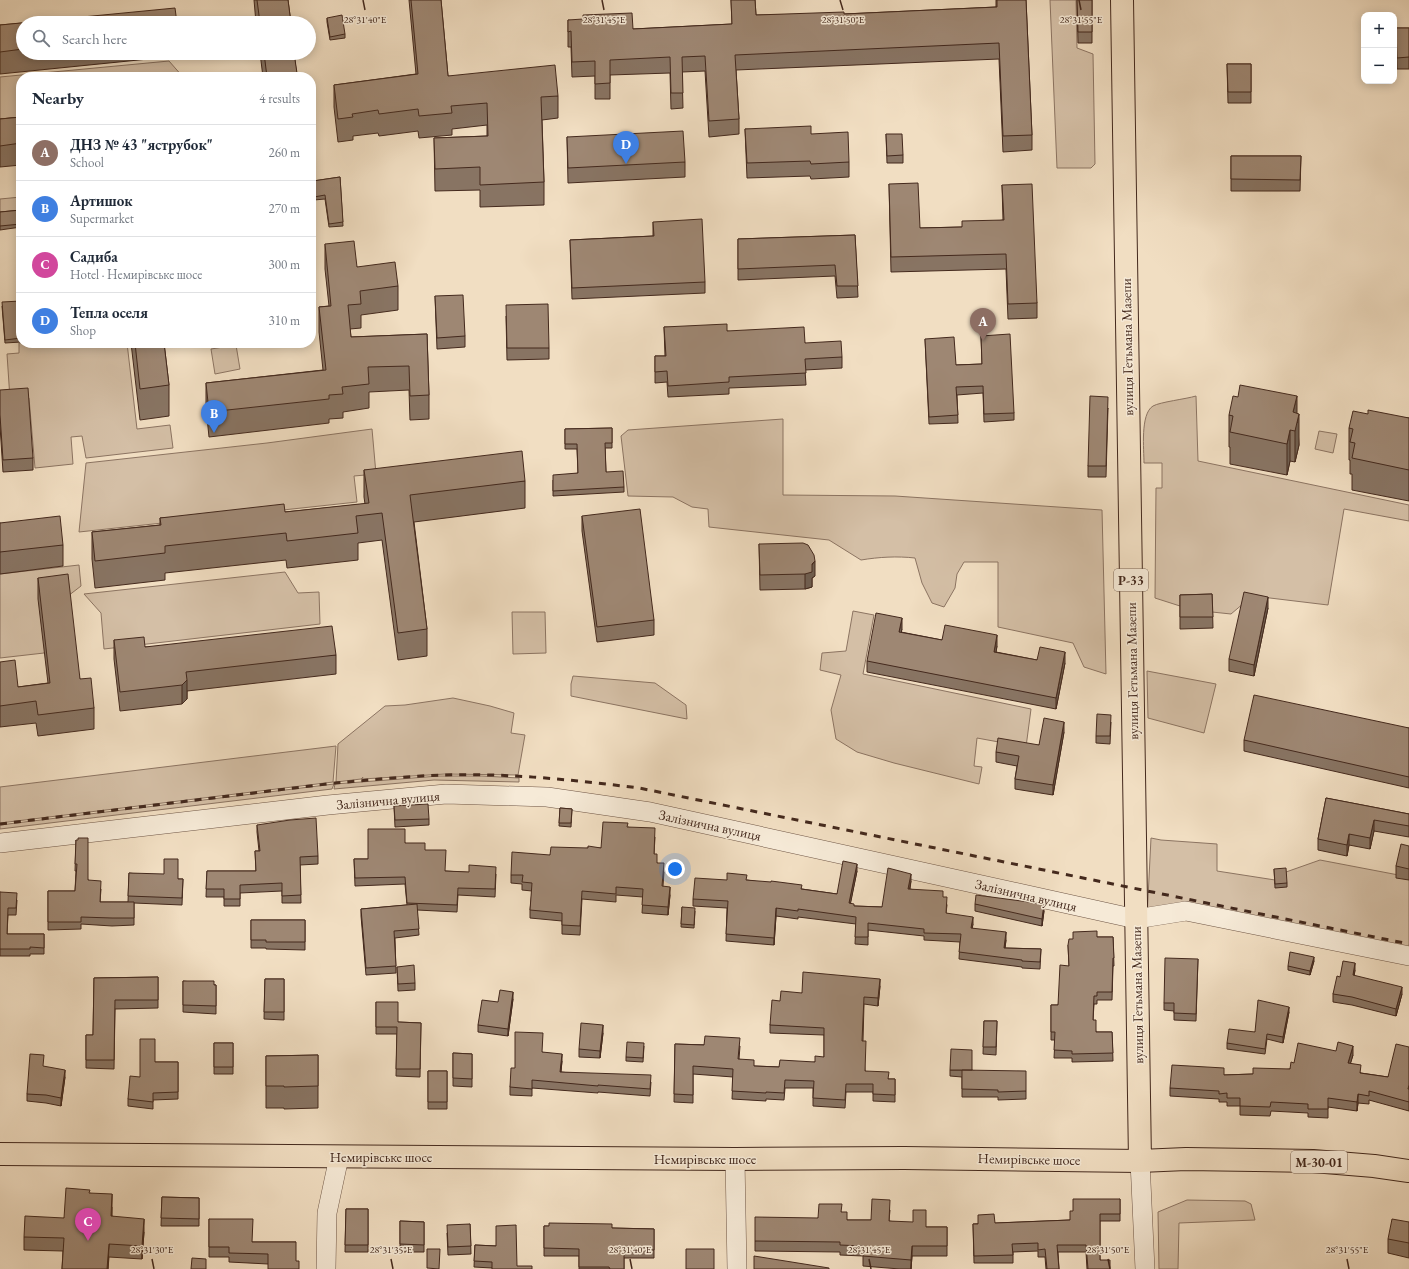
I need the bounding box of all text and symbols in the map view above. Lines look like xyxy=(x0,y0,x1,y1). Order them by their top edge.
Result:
map controls xyxy=(1361,12,1397,84)
button: + xyxy=(1361,12,1397,48)
text: 28°31'40"E xyxy=(344,13,387,26)
text: 28°31'45"E xyxy=(583,13,626,26)
text: 28°31'50"E xyxy=(822,13,865,26)
text: 28°31'55"E xyxy=(1060,13,1103,26)
search box xyxy=(16,16,316,60)
icon: search xyxy=(30,27,52,49)
text: Search here xyxy=(62,29,127,48)
button: − xyxy=(1361,48,1397,84)
text: Nearby xyxy=(32,87,84,109)
text: 4 results xyxy=(259,90,300,107)
pin: D xyxy=(613,131,639,164)
text: ДНЗ № 43 "яструбок" xyxy=(70,135,213,154)
text: A xyxy=(40,144,50,161)
text: 260 m xyxy=(269,144,300,161)
text: School xyxy=(70,154,104,171)
text: Артишок xyxy=(70,191,133,210)
text: B xyxy=(41,200,49,217)
text: 270 m xyxy=(269,200,300,217)
text: Supermarket xyxy=(70,210,134,227)
text: Садиба xyxy=(70,247,118,266)
text: C xyxy=(40,256,50,273)
text: 300 m xyxy=(269,256,300,273)
text: Hotel · Немирівське шосе xyxy=(70,266,202,283)
street label: вулиця Гетьмана Мазепи xyxy=(1117,277,1137,416)
text: Тепла оселя xyxy=(70,303,148,322)
pin: A xyxy=(970,308,996,341)
text: D xyxy=(40,312,50,329)
text: 310 m xyxy=(269,312,300,329)
text: Shop xyxy=(70,322,96,339)
pin: B xyxy=(201,400,227,433)
road number: Р-33 xyxy=(1114,569,1148,591)
street label: вулиця Гетьмана Мазепи xyxy=(1122,601,1142,740)
street label: Залізнична вулиця xyxy=(335,787,441,813)
street label: Залізнична вулиця xyxy=(657,805,763,845)
your location xyxy=(665,859,685,879)
street label: Залізнична вулиця xyxy=(973,875,1079,915)
street label: вулиця Гетьмана Мазепи xyxy=(1127,925,1147,1064)
street label: Немирівське шосе xyxy=(330,1148,433,1166)
street label: Немирівське шосе xyxy=(978,1149,1081,1169)
street label: Немирівське шосе xyxy=(654,1150,757,1168)
road number: М-30-01 xyxy=(1291,1151,1347,1173)
pin: C xyxy=(75,1208,101,1241)
text: 28°31'30"E xyxy=(131,1243,174,1256)
text: 28°31'35"E xyxy=(370,1243,413,1256)
text: 28°31'40"E xyxy=(609,1243,652,1256)
text: 28°31'45"E xyxy=(848,1243,891,1256)
text: 28°31'50"E xyxy=(1087,1243,1130,1256)
text: 28°31'55"E xyxy=(1326,1243,1369,1256)

